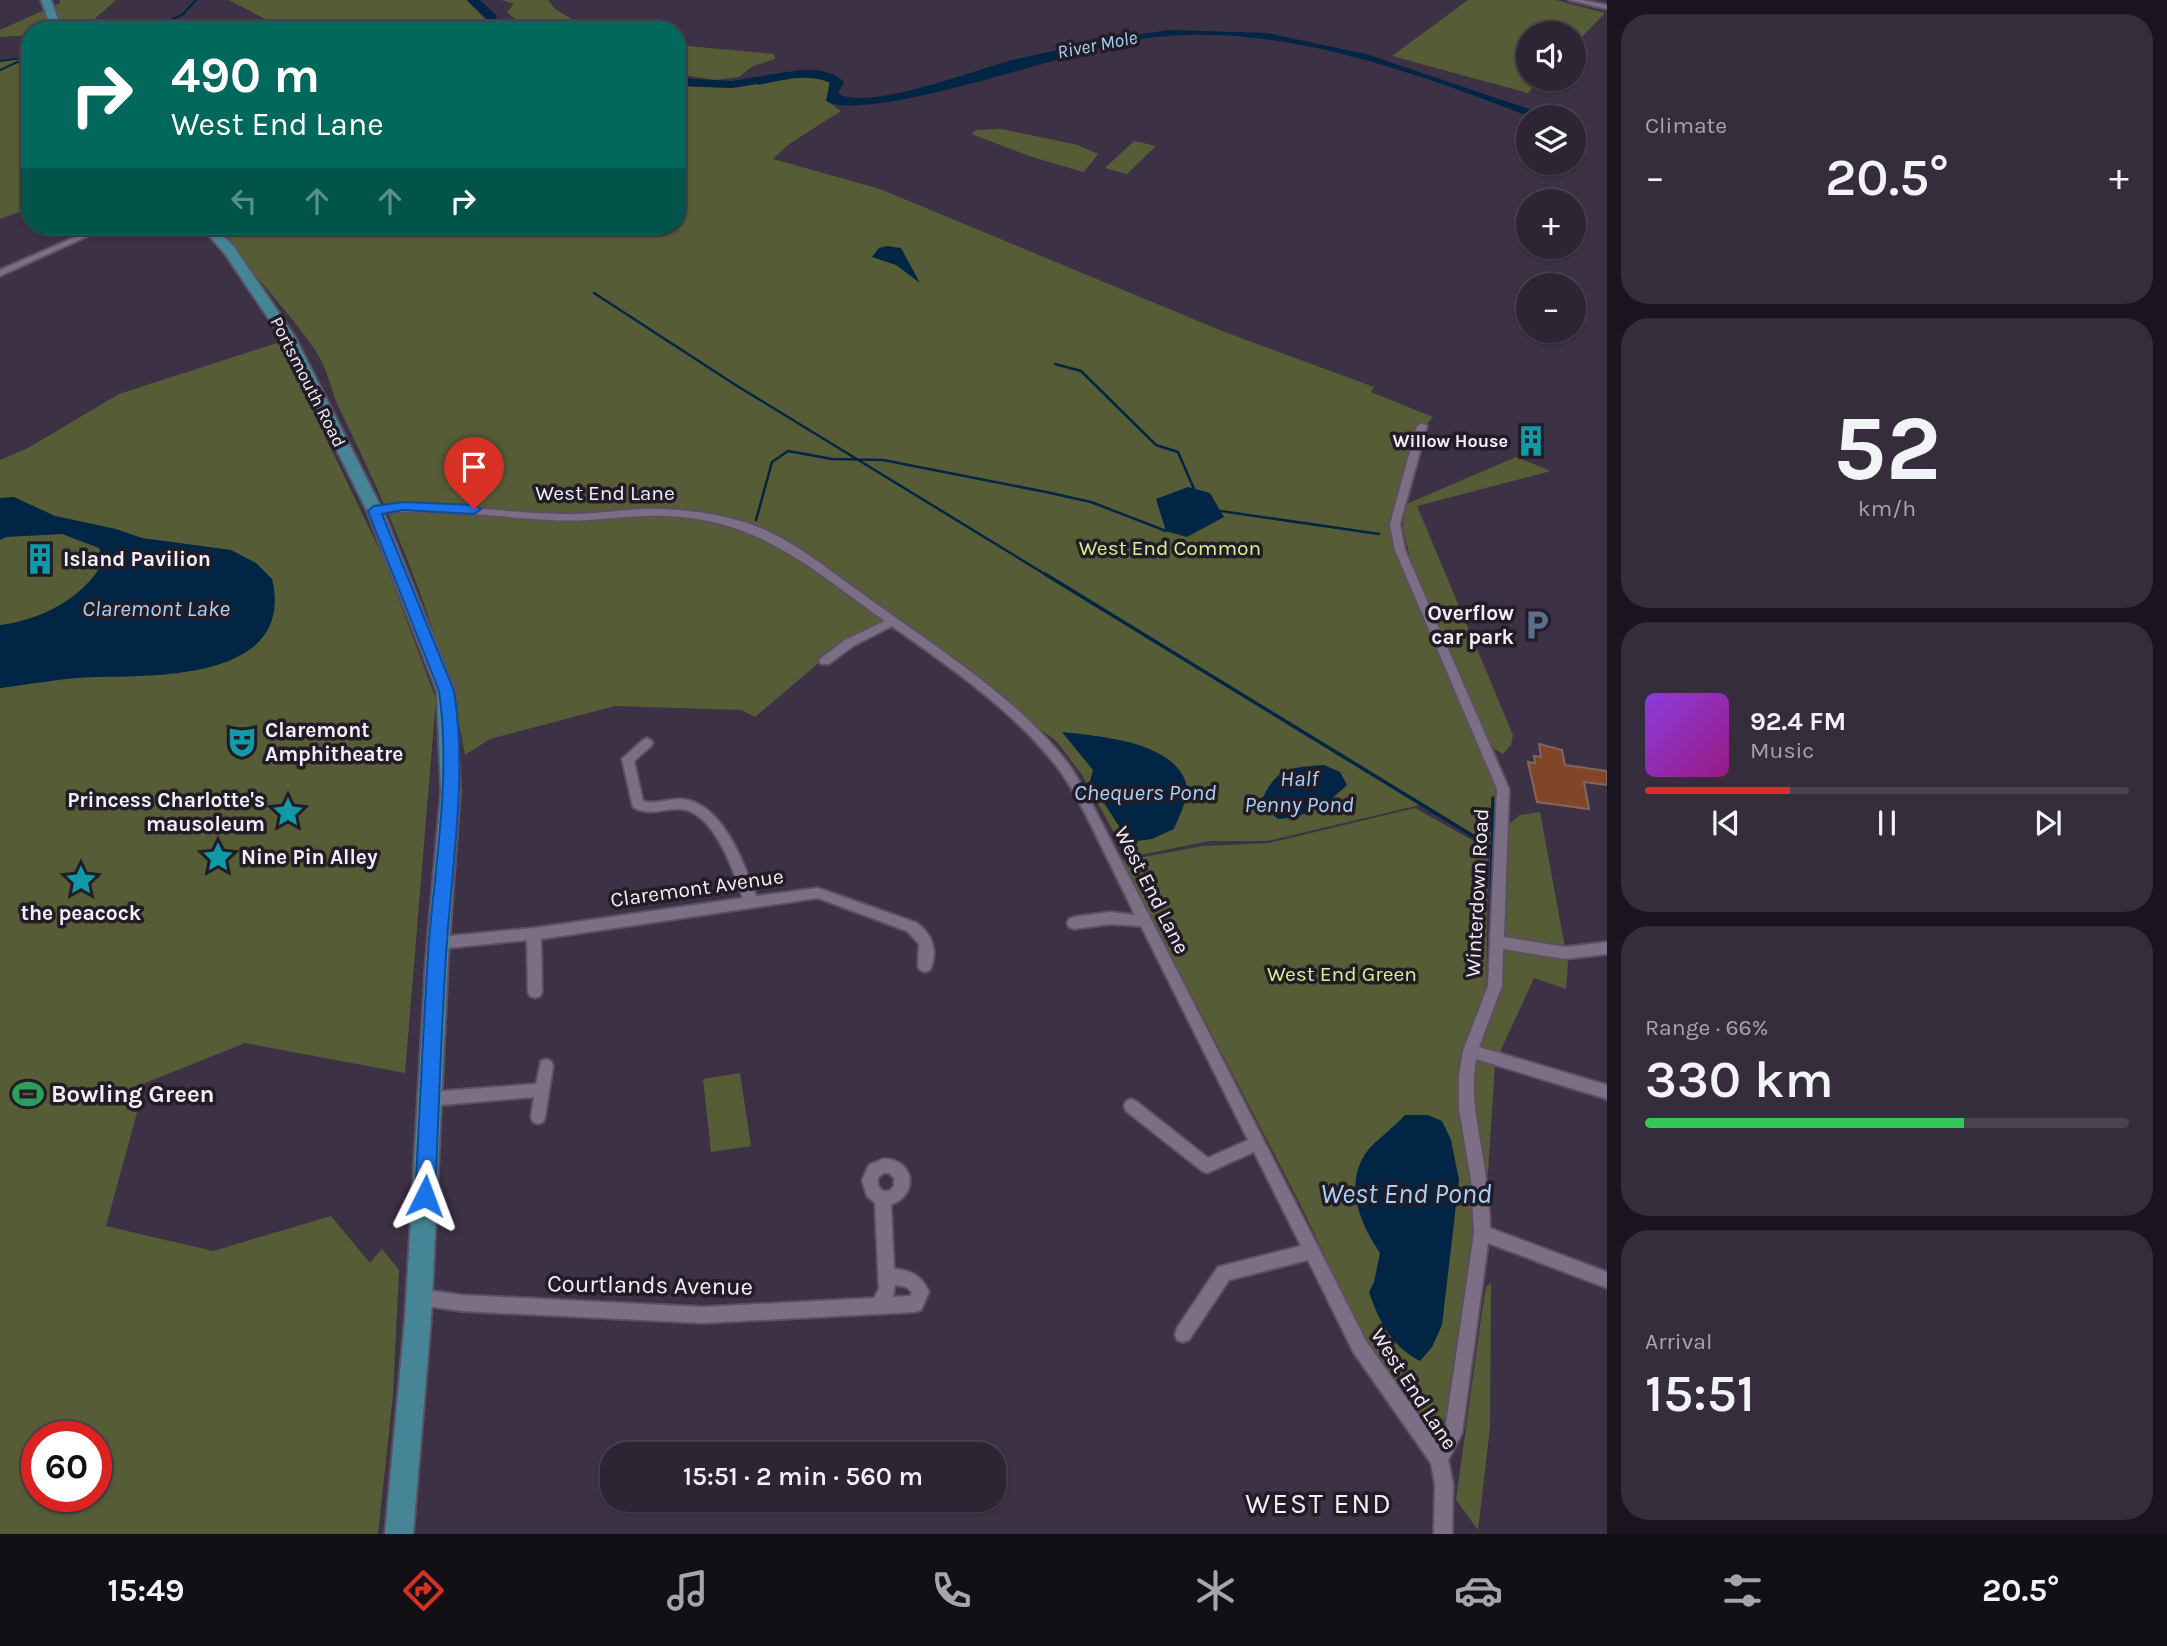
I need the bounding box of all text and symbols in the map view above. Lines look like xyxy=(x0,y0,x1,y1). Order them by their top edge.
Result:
map controls xyxy=(1516,21,1586,343)
button: sound xyxy=(1516,21,1586,91)
water label: River Mole xyxy=(1055,26,1139,64)
text: 490 m xyxy=(171,47,320,104)
icon: right xyxy=(56,49,147,140)
button: layers xyxy=(1516,105,1586,175)
text: West End Lane xyxy=(171,106,384,143)
text: Climate xyxy=(1645,112,1727,139)
text: 20.5° xyxy=(1825,147,1949,208)
text: − xyxy=(1645,155,1665,200)
text: + xyxy=(2109,155,2129,200)
icon: left xyxy=(225,182,263,220)
icon: ahead xyxy=(298,182,336,220)
icon: ahead xyxy=(371,182,409,220)
icon: right xyxy=(444,182,482,220)
button: + xyxy=(1516,189,1586,259)
button: − xyxy=(1516,273,1586,343)
street label: Portsmouth Road xyxy=(266,313,350,451)
text: 52 xyxy=(1833,396,1941,502)
building icon: Willow House xyxy=(1514,424,1548,458)
place label: Willow House xyxy=(1393,430,1508,452)
pin xyxy=(444,437,504,509)
icon: arrive xyxy=(455,448,493,486)
street label: West End Lane xyxy=(535,481,675,505)
text: km/h xyxy=(1858,495,1916,522)
park label: West End Common xyxy=(1079,536,1261,560)
building icon: Island Pavilion xyxy=(23,542,57,576)
place label: Island Pavilion xyxy=(63,547,211,571)
water label: Claremont Lake xyxy=(82,595,230,622)
place label: Overflow car park xyxy=(1427,601,1515,649)
parking icon: Overflow car park xyxy=(1520,608,1554,642)
text: 92.4 FM xyxy=(1750,706,1846,737)
place label: Claremont Amphitheatre xyxy=(265,718,403,766)
theatre icon: Claremont Amphitheatre xyxy=(225,725,259,759)
text: Music xyxy=(1750,737,1814,764)
water label: Half Penny Pond xyxy=(1244,765,1354,818)
water label: Chequers Pond xyxy=(1074,779,1216,806)
place label: Princess Charlotte's mausoleum xyxy=(67,788,265,836)
place icon: Princess Charlotte's mausoleum xyxy=(271,795,305,829)
icon: previous xyxy=(1707,804,1745,842)
icon: pause xyxy=(1868,804,1906,842)
icon: next xyxy=(2029,804,2067,842)
street label: Winterdown Road xyxy=(1461,808,1493,978)
street label: West End Lane xyxy=(1110,822,1194,958)
place icon: Nine Pin Alley xyxy=(201,840,235,874)
place label: Nine Pin Alley xyxy=(241,845,378,869)
place icon: the peacock xyxy=(64,863,98,897)
street label: Claremont Avenue xyxy=(609,864,785,912)
place label: the peacock xyxy=(21,901,142,925)
park label: West End Green xyxy=(1267,962,1417,986)
text: Range · 66% xyxy=(1645,1014,1768,1041)
text: 330 km xyxy=(1645,1049,1834,1110)
sports icon: Bowling Green xyxy=(11,1077,45,1111)
place label: Bowling Green xyxy=(51,1080,215,1108)
position arrow xyxy=(388,1159,462,1233)
water label: West End Pond xyxy=(1320,1177,1492,1210)
street label: Courtlands Avenue xyxy=(547,1269,753,1301)
street label: West End Lane xyxy=(1366,1324,1462,1454)
text: Arrival xyxy=(1645,1328,1712,1355)
text: 15:51 xyxy=(1645,1363,1755,1424)
speed limit sign: 60 xyxy=(21,1421,112,1512)
text: 15:51 · 2 min · 560 m xyxy=(683,1461,923,1492)
district label: WEST END xyxy=(1245,1487,1393,1520)
icon: directions xyxy=(399,1566,448,1615)
icon: music xyxy=(663,1566,712,1615)
icon: phone xyxy=(927,1566,976,1615)
icon: climate xyxy=(1191,1566,1240,1615)
icon: car xyxy=(1454,1566,1503,1615)
icon: filters xyxy=(1718,1566,1767,1615)
text: 15:49 xyxy=(107,1572,185,1609)
text: 20.5° xyxy=(1982,1572,2060,1609)

